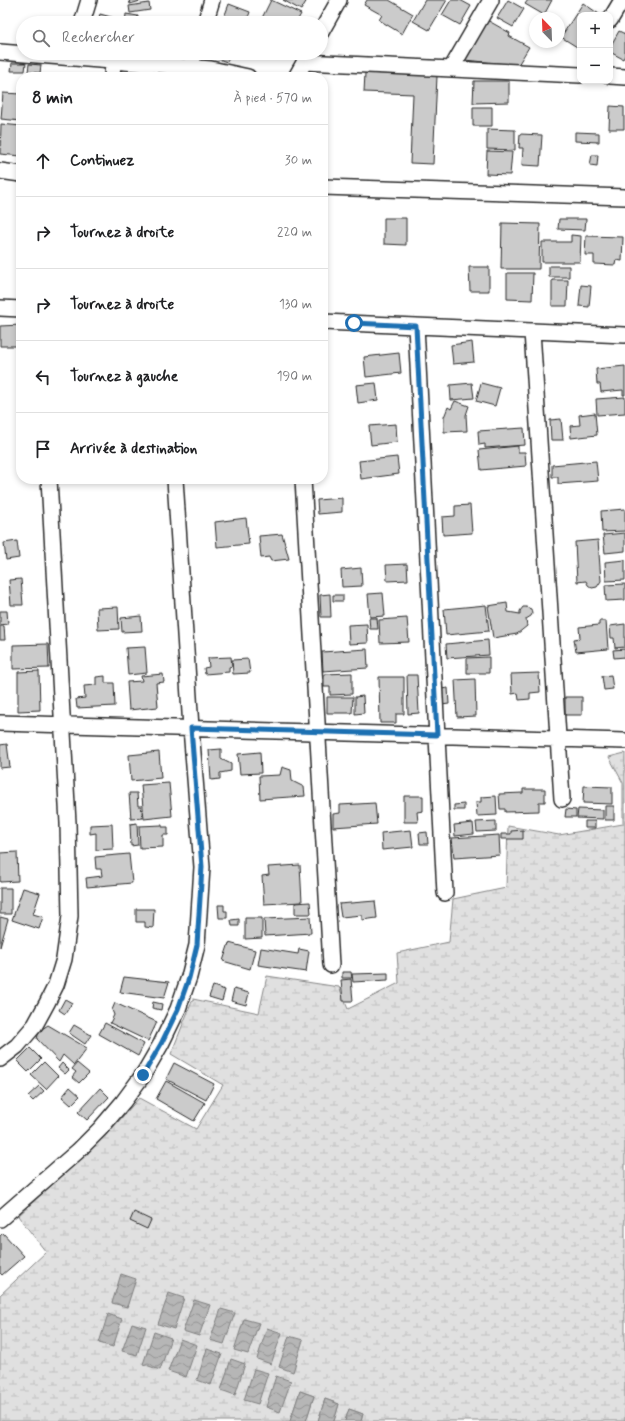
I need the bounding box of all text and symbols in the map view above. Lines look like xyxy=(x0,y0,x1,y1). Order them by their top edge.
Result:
north arrow xyxy=(529,12,565,48)
map controls xyxy=(577,12,613,84)
button: + xyxy=(577,12,613,48)
search box xyxy=(16,16,328,60)
icon: search xyxy=(30,27,52,49)
text: Rechercher xyxy=(62,28,135,48)
button: − xyxy=(577,48,613,84)
text: 8 min xyxy=(32,87,73,109)
text: À pied · 570 m xyxy=(233,90,312,107)
icon: ahead xyxy=(32,150,54,172)
text: Continuez xyxy=(70,151,134,171)
text: 30 m xyxy=(285,152,312,169)
icon: right xyxy=(32,222,54,244)
text: Tournez à droite xyxy=(70,223,174,243)
text: 220 m xyxy=(277,224,312,241)
icon: right xyxy=(32,294,54,316)
text: Tournez à droite xyxy=(70,295,174,315)
text: 130 m xyxy=(279,296,312,313)
route start xyxy=(345,314,363,332)
icon: left xyxy=(32,366,54,388)
text: Tournez à gauche xyxy=(70,367,178,387)
text: 190 m xyxy=(277,368,312,385)
icon: arrive xyxy=(32,438,54,460)
text: Arrivée à destination xyxy=(70,439,197,459)
route end xyxy=(134,1066,152,1084)

